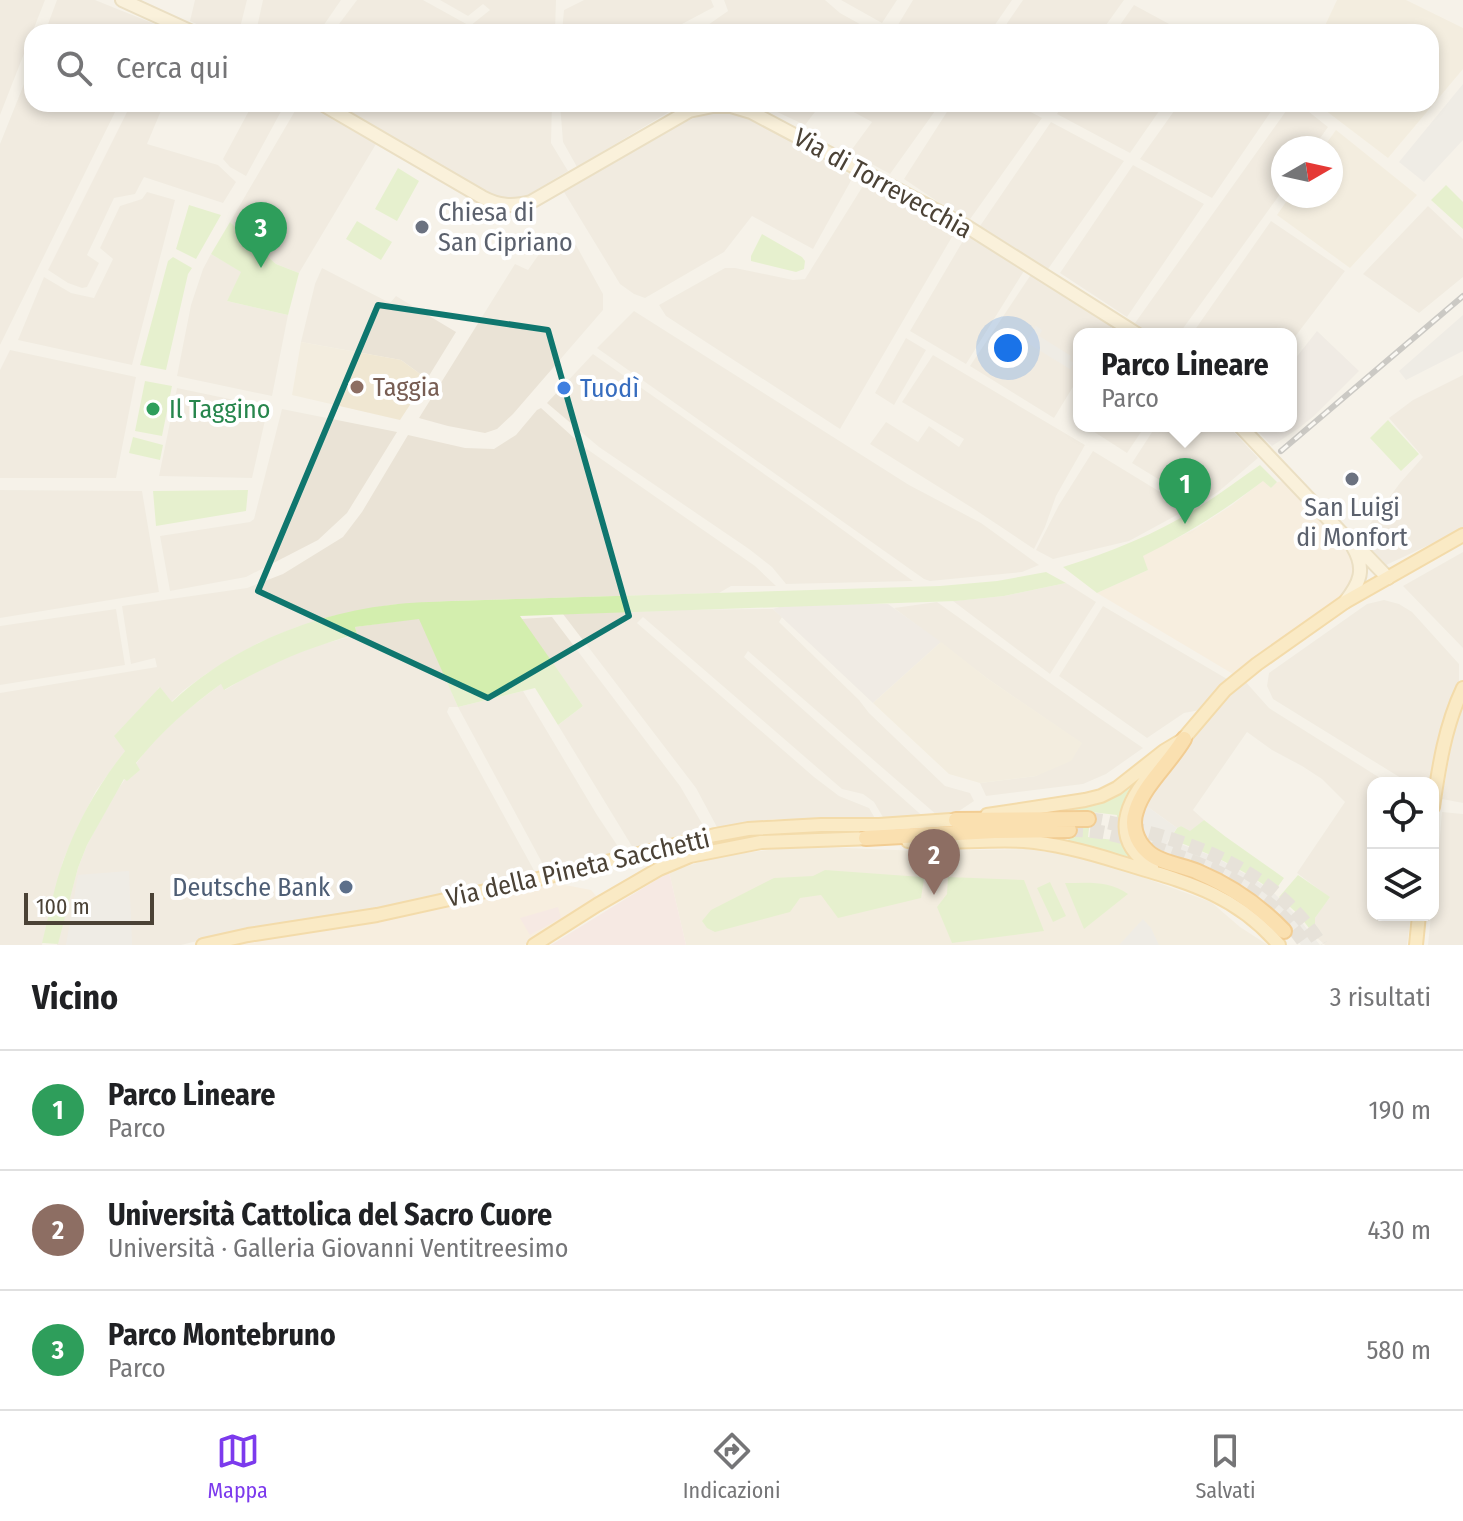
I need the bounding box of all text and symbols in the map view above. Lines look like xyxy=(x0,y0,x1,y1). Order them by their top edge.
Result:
search box xyxy=(24,24,1439,112)
icon: search xyxy=(52,46,96,90)
text: Cerca qui xyxy=(116,50,229,86)
street label: Via di Torrevecchia xyxy=(788,122,977,245)
north arrow xyxy=(1271,136,1343,208)
place label: Chiesa di San Cipriano xyxy=(438,197,573,258)
pin: 3 xyxy=(235,202,287,268)
marker: Chiesa di San Cipriano xyxy=(413,218,431,236)
your location xyxy=(988,328,1028,368)
popup xyxy=(1073,328,1297,432)
text: Parco Lineare xyxy=(1101,347,1269,383)
place label: Taggia xyxy=(373,372,440,403)
place label: Tuodì xyxy=(580,373,640,404)
marker: Taggia xyxy=(348,378,366,396)
marker: Tuodì xyxy=(555,379,573,397)
text: Parco xyxy=(1101,383,1159,414)
place label: Il Taggino xyxy=(169,394,270,425)
marker: Il Taggino xyxy=(144,400,162,418)
pin: 1 xyxy=(1159,458,1211,524)
marker: San Luigi di Monfort xyxy=(1343,470,1361,488)
place label: San Luigi di Monfort xyxy=(1296,492,1408,553)
map controls xyxy=(1367,777,1439,921)
button: locate xyxy=(1367,777,1439,849)
street label: Via della Pineta Sacchetti xyxy=(443,823,713,914)
pin: 2 xyxy=(908,829,960,895)
button: layers xyxy=(1367,849,1439,921)
place label: Deutsche Bank xyxy=(172,872,331,903)
marker: Deutsche Bank xyxy=(337,878,355,896)
scale bar xyxy=(24,889,154,925)
text: 100 m xyxy=(36,893,90,920)
text: Vicino xyxy=(32,977,118,1018)
text: 3 risultati xyxy=(1330,982,1431,1013)
text: Parco Lineare xyxy=(108,1077,275,1113)
text: 1 xyxy=(53,1095,64,1126)
text: 190 m xyxy=(1369,1095,1431,1126)
text: Parco xyxy=(108,1113,166,1144)
text: Università Cattolica del Sacro Cuore xyxy=(108,1197,552,1233)
text: 2 xyxy=(52,1215,64,1246)
text: 430 m xyxy=(1367,1215,1431,1246)
text: Università · Galleria Giovanni Ventitreesimo xyxy=(108,1233,568,1264)
text: Parco Montebruno xyxy=(108,1317,336,1353)
text: 3 xyxy=(52,1335,64,1366)
text: 580 m xyxy=(1366,1335,1431,1366)
text: Parco xyxy=(108,1353,166,1384)
tab: Mappa xyxy=(207,1429,268,1504)
tab: Indicazioni xyxy=(683,1429,780,1504)
tab: Salvati xyxy=(1195,1429,1255,1504)

